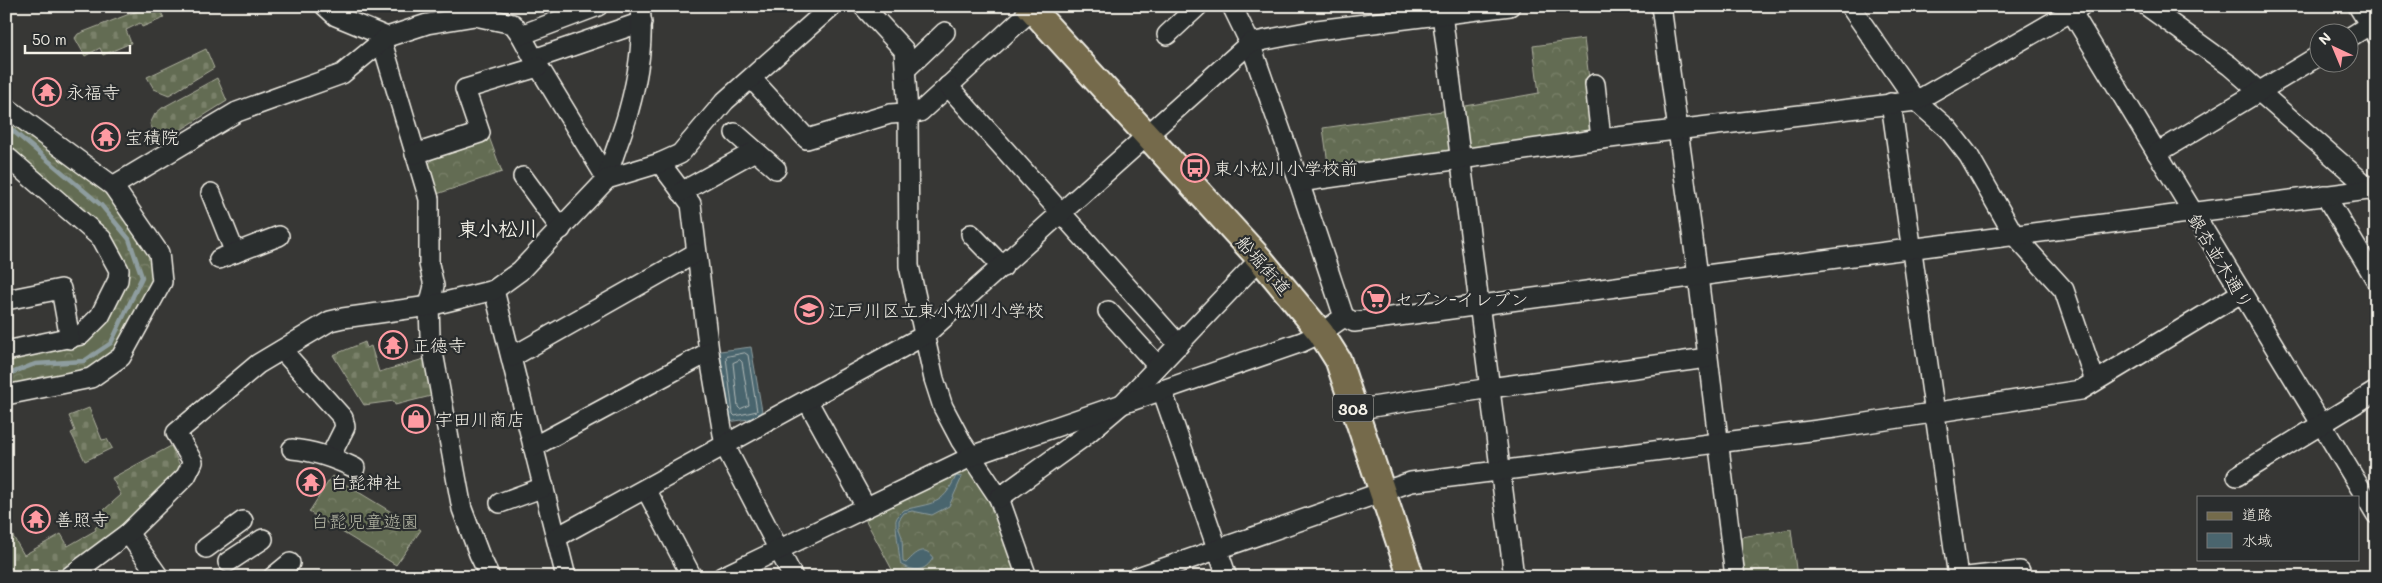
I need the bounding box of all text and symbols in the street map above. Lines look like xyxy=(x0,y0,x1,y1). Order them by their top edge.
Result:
scale bar xyxy=(25,22,130,54)
north arrow xyxy=(2310,22,2360,72)
text: N xyxy=(2314,28,2335,49)
text: 50 m xyxy=(32,29,67,49)
temple icon: 永福寺 xyxy=(32,77,62,107)
place label: 永福寺 xyxy=(66,80,120,104)
temple icon: 宝積院 xyxy=(91,122,121,152)
place label: 宝積院 xyxy=(125,125,179,149)
bus stop icon: 東小松川小学校前 xyxy=(1180,153,1210,183)
place label: 東小松川小学校前 xyxy=(1214,156,1358,180)
street label: 銀杏並木通り xyxy=(2183,209,2259,313)
district label: 東小松川 xyxy=(458,215,538,241)
street label: 船堀街道 xyxy=(1231,230,1297,300)
supermarket icon: セブン-イレブン xyxy=(1361,284,1391,314)
place label: セブン-イレブン xyxy=(1395,287,1529,311)
school or university icon: 江戸川区立東小松川小学校 xyxy=(794,295,824,325)
place label: 江戸川区立東小松川小学校 xyxy=(828,298,1044,322)
temple icon: 正徳寺 xyxy=(378,330,408,360)
place label: 正徳寺 xyxy=(412,333,466,357)
road number: 308 xyxy=(1333,394,1373,422)
shop icon: 宇田川商店 xyxy=(401,404,431,434)
place label: 宇田川商店 xyxy=(435,407,525,431)
temple icon: 白髭神社 xyxy=(296,467,326,497)
place label: 白髭神社 xyxy=(330,470,402,494)
legend xyxy=(2197,496,2360,560)
temple icon: 善照寺 xyxy=(21,504,51,534)
text: 道路 xyxy=(2242,504,2272,524)
place label: 善照寺 xyxy=(55,507,109,531)
park label: 白髭児童遊園 xyxy=(311,509,419,533)
text: 水域 xyxy=(2242,530,2272,550)

